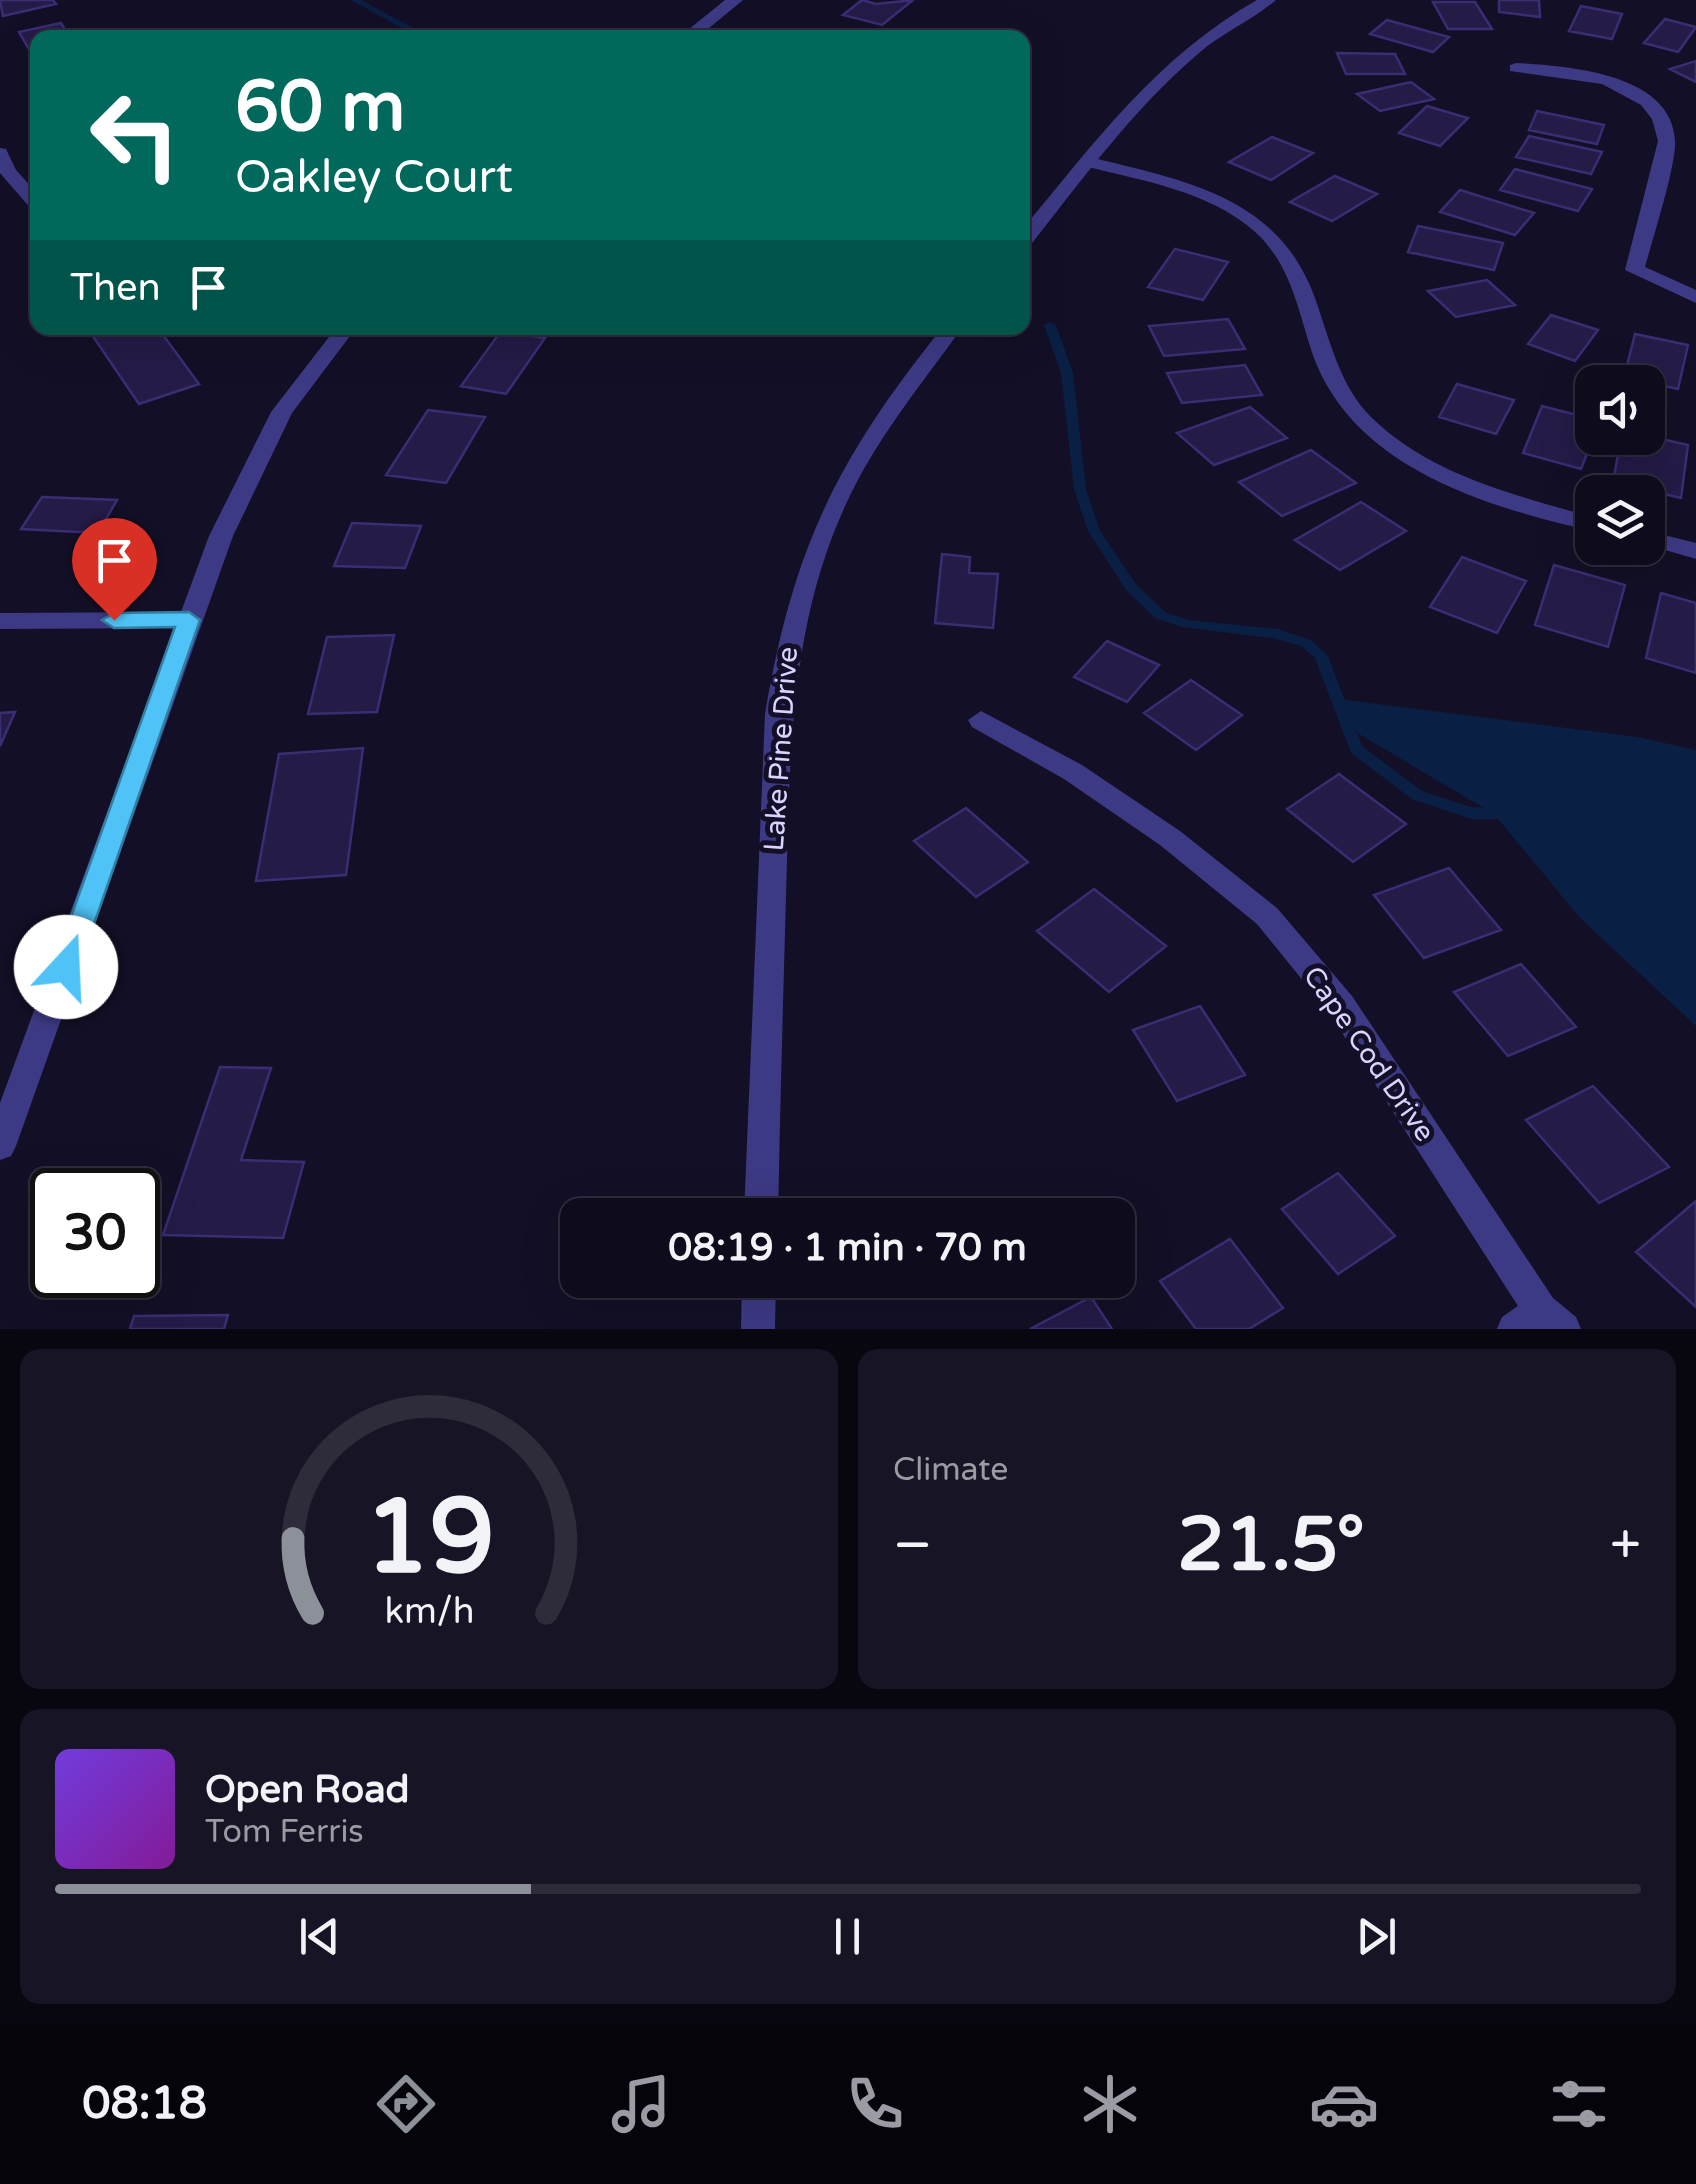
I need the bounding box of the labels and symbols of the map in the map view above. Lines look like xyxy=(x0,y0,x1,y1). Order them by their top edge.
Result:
pin xyxy=(72,518,157,621)
street label: Lake Pine Drive xyxy=(757,646,805,852)
position arrow xyxy=(14,915,118,1019)
street label: Cape Cod Drive xyxy=(1296,960,1442,1148)
speed limit sign: 30 xyxy=(30,1168,160,1298)

